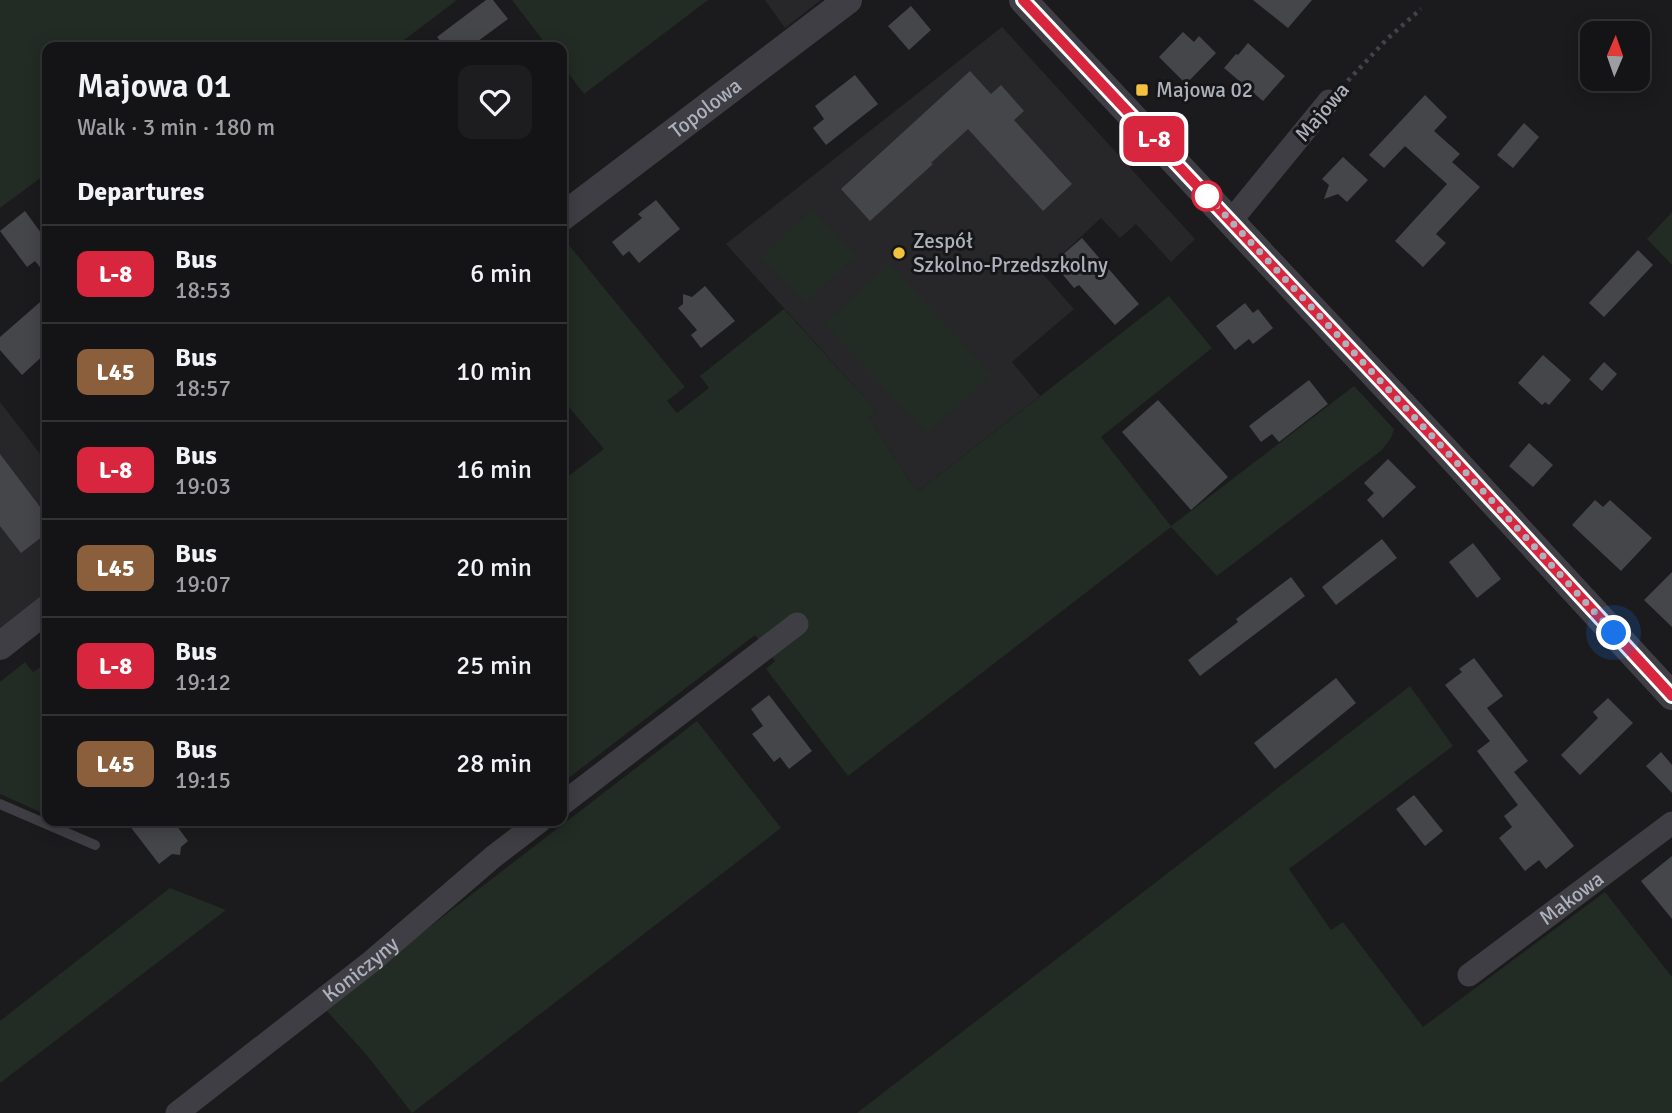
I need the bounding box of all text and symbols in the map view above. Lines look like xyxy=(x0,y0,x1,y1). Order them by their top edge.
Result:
north arrow xyxy=(1580,21,1650,91)
map controls xyxy=(1580,21,1650,91)
button: heart xyxy=(458,65,532,139)
text: Majowa 01 xyxy=(77,66,232,107)
street label: Topolowa xyxy=(664,72,747,144)
place label: Majowa 02 xyxy=(1156,77,1253,103)
street label: Majowa xyxy=(1289,77,1355,147)
marker: Majowa 02 xyxy=(1134,82,1150,98)
text: Walk · 3 min · 180 m xyxy=(77,113,275,142)
line badge: L-8 xyxy=(1114,116,1194,162)
text: L-8 xyxy=(1137,124,1171,154)
text: Departures xyxy=(77,176,204,208)
unlabelled marker xyxy=(1192,181,1222,211)
place label: Zespół Szkolno-Przedszkolny xyxy=(913,228,1108,278)
text: Bus xyxy=(175,244,217,276)
marker: Zespół Szkolno-Przedszkolny xyxy=(891,245,907,261)
text: 6 min xyxy=(470,258,532,290)
text: L-8 xyxy=(99,259,132,289)
text: 18:53 xyxy=(175,276,231,305)
text: Bus xyxy=(175,342,217,374)
text: 10 min xyxy=(456,356,532,388)
text: L45 xyxy=(96,357,135,387)
text: 18:57 xyxy=(175,374,231,403)
text: Bus xyxy=(175,440,217,472)
text: 16 min xyxy=(456,454,532,486)
text: L-8 xyxy=(99,455,132,485)
text: 19:03 xyxy=(175,472,231,501)
text: Bus xyxy=(175,538,217,570)
text: 20 min xyxy=(456,552,532,584)
text: L45 xyxy=(96,553,135,583)
text: 19:07 xyxy=(175,570,231,599)
your location xyxy=(1596,615,1631,650)
text: Bus xyxy=(175,636,217,668)
text: 25 min xyxy=(456,650,532,682)
text: L-8 xyxy=(99,651,132,681)
text: 19:12 xyxy=(175,668,231,697)
text: Bus xyxy=(175,734,217,766)
text: 28 min xyxy=(456,748,532,780)
text: L45 xyxy=(96,749,135,779)
text: 19:15 xyxy=(175,766,231,795)
street label: Makowa xyxy=(1534,866,1609,931)
street label: Koniczyny xyxy=(317,931,404,1008)

